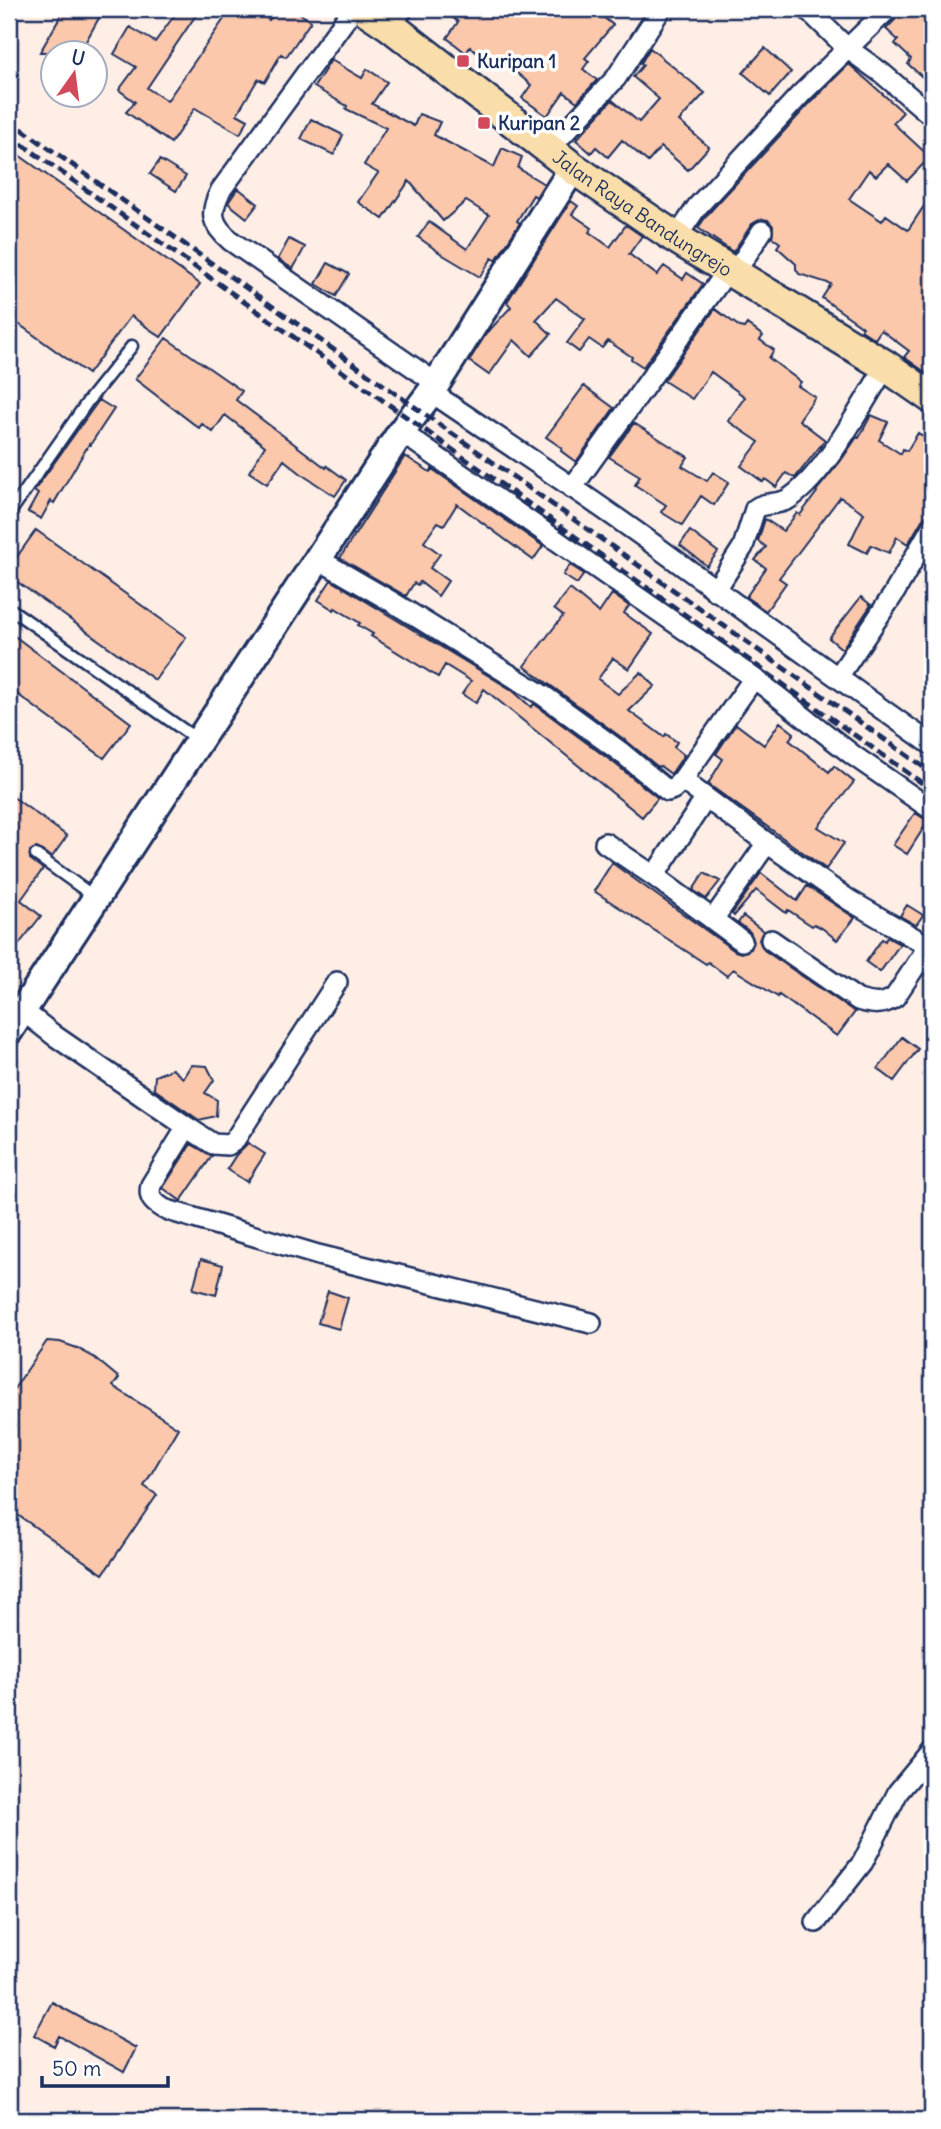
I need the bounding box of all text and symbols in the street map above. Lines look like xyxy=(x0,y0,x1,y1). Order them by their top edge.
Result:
north arrow xyxy=(38,38,108,108)
text: U xyxy=(69,44,87,71)
place label: Kuripan 1 xyxy=(477,49,556,73)
marker: Kuripan 1 xyxy=(455,53,471,69)
place label: Kuripan 2 xyxy=(498,111,580,135)
marker: Kuripan 2 xyxy=(476,115,492,131)
street label: Jalan Raya Bandungrejo xyxy=(548,145,737,282)
scale bar xyxy=(42,2045,168,2089)
text: 50 m xyxy=(52,2055,101,2082)

